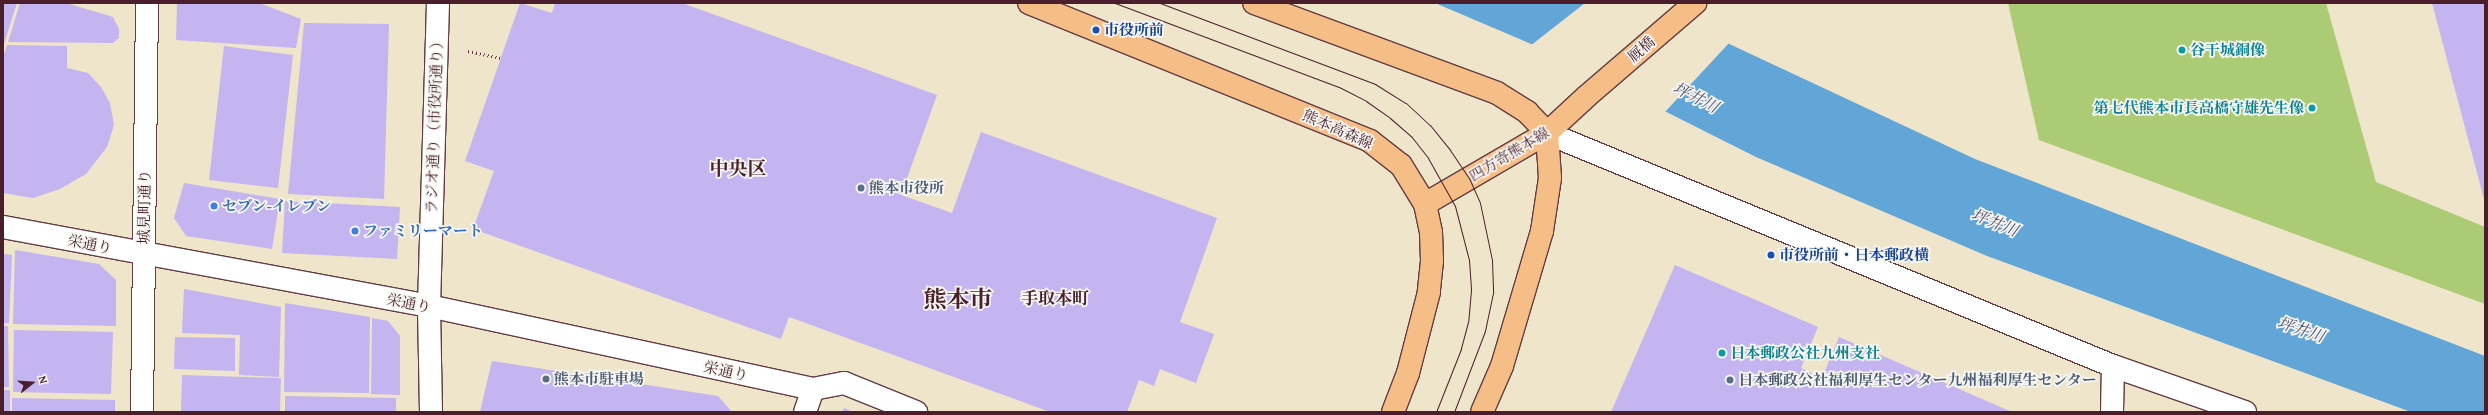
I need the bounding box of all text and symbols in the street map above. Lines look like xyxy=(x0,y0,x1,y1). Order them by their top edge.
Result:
place label: 市役所前 xyxy=(1104,21,1164,39)
marker: 市役所前 xyxy=(1091,25,1101,35)
street label: 厩橋 xyxy=(1624,32,1658,66)
street label: ラジオ通り（市役所通り） xyxy=(422,34,446,214)
place label: 谷干城銅像 xyxy=(2190,41,2265,59)
marker: 谷干城銅像 xyxy=(2177,45,2187,55)
water label: 坪井川 xyxy=(1670,78,1722,116)
place label: 第七代熊本市長高橋守雄先生像 xyxy=(2094,99,2304,117)
marker: 第七代熊本市長高橋守雄先生像 xyxy=(2307,103,2317,113)
street label: 熊本高森線 xyxy=(1300,106,1376,152)
street label: 四方寄熊本線 xyxy=(1466,123,1552,185)
district label: 中央区 xyxy=(710,158,766,180)
street label: 城見町通り xyxy=(134,169,154,245)
place label: 熊本市役所 xyxy=(869,179,944,197)
marker: 熊本市役所 xyxy=(856,183,866,193)
place label: セブン-イレブン xyxy=(222,197,332,215)
marker: セブン-イレブン xyxy=(209,201,219,211)
water label: 坪井川 xyxy=(1969,204,2021,240)
place label: ファミリーマート xyxy=(363,222,483,240)
marker: ファミリーマート xyxy=(350,226,360,236)
street label: 栄通り xyxy=(66,231,114,257)
place label: 市役所前・日本郵政横 xyxy=(1779,246,1929,264)
marker: 市役所前・日本郵政横 xyxy=(1766,250,1776,260)
district label: 熊本市 xyxy=(924,285,992,313)
district label: 手取本町 xyxy=(1021,288,1089,308)
street label: 栄通り xyxy=(385,290,433,316)
water label: 坪井川 xyxy=(2275,312,2327,346)
place label: 日本郵政公社九州支社 xyxy=(1730,344,1880,362)
marker: 日本郵政公社九州支社 xyxy=(1717,348,1727,358)
street label: 栄通り xyxy=(702,358,750,384)
north arrow xyxy=(12,363,52,403)
place label: 熊本市駐車場 xyxy=(554,370,644,388)
place label: 日本郵政公社福利厚生センター九州福利厚生センター xyxy=(1738,371,2098,389)
text: N xyxy=(35,374,52,385)
marker: 熊本市駐車場 xyxy=(541,374,551,384)
marker: 日本郵政公社福利厚生センター九州福利厚生センター xyxy=(1725,375,1735,385)

